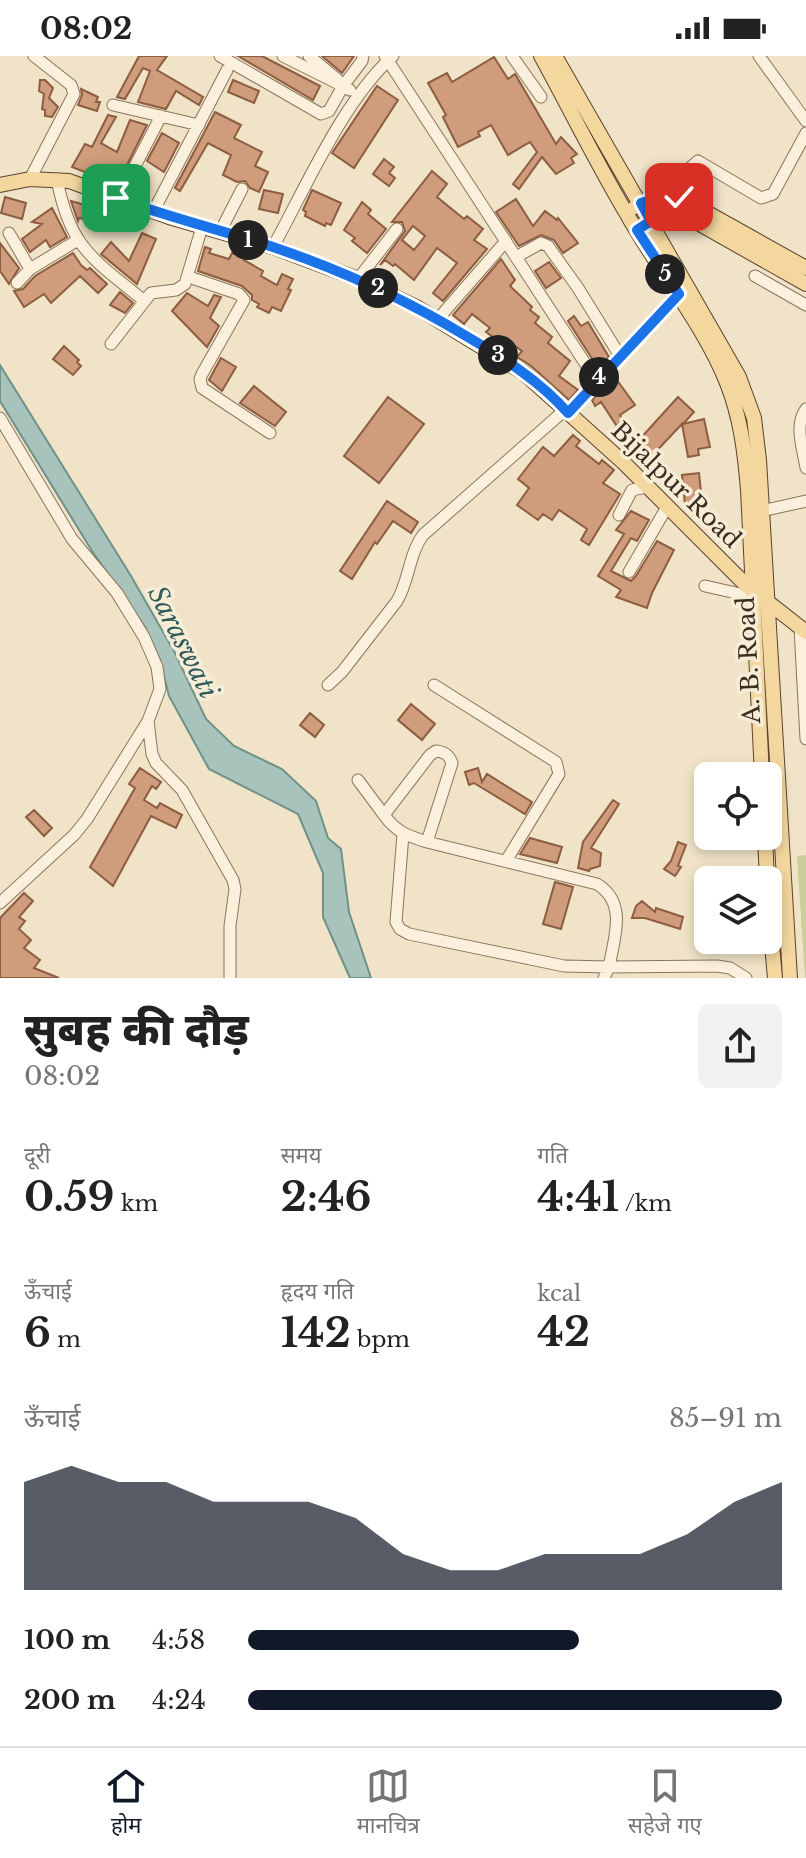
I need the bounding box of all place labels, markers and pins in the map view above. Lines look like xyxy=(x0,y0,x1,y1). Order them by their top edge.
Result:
pin xyxy=(645,163,713,231)
pin xyxy=(82,164,150,232)
pin: 1 xyxy=(228,220,268,260)
pin: 5 xyxy=(645,254,685,294)
pin: 2 xyxy=(358,268,398,308)
pin: 3 xyxy=(478,335,518,375)
pin: 4 xyxy=(579,357,619,397)

